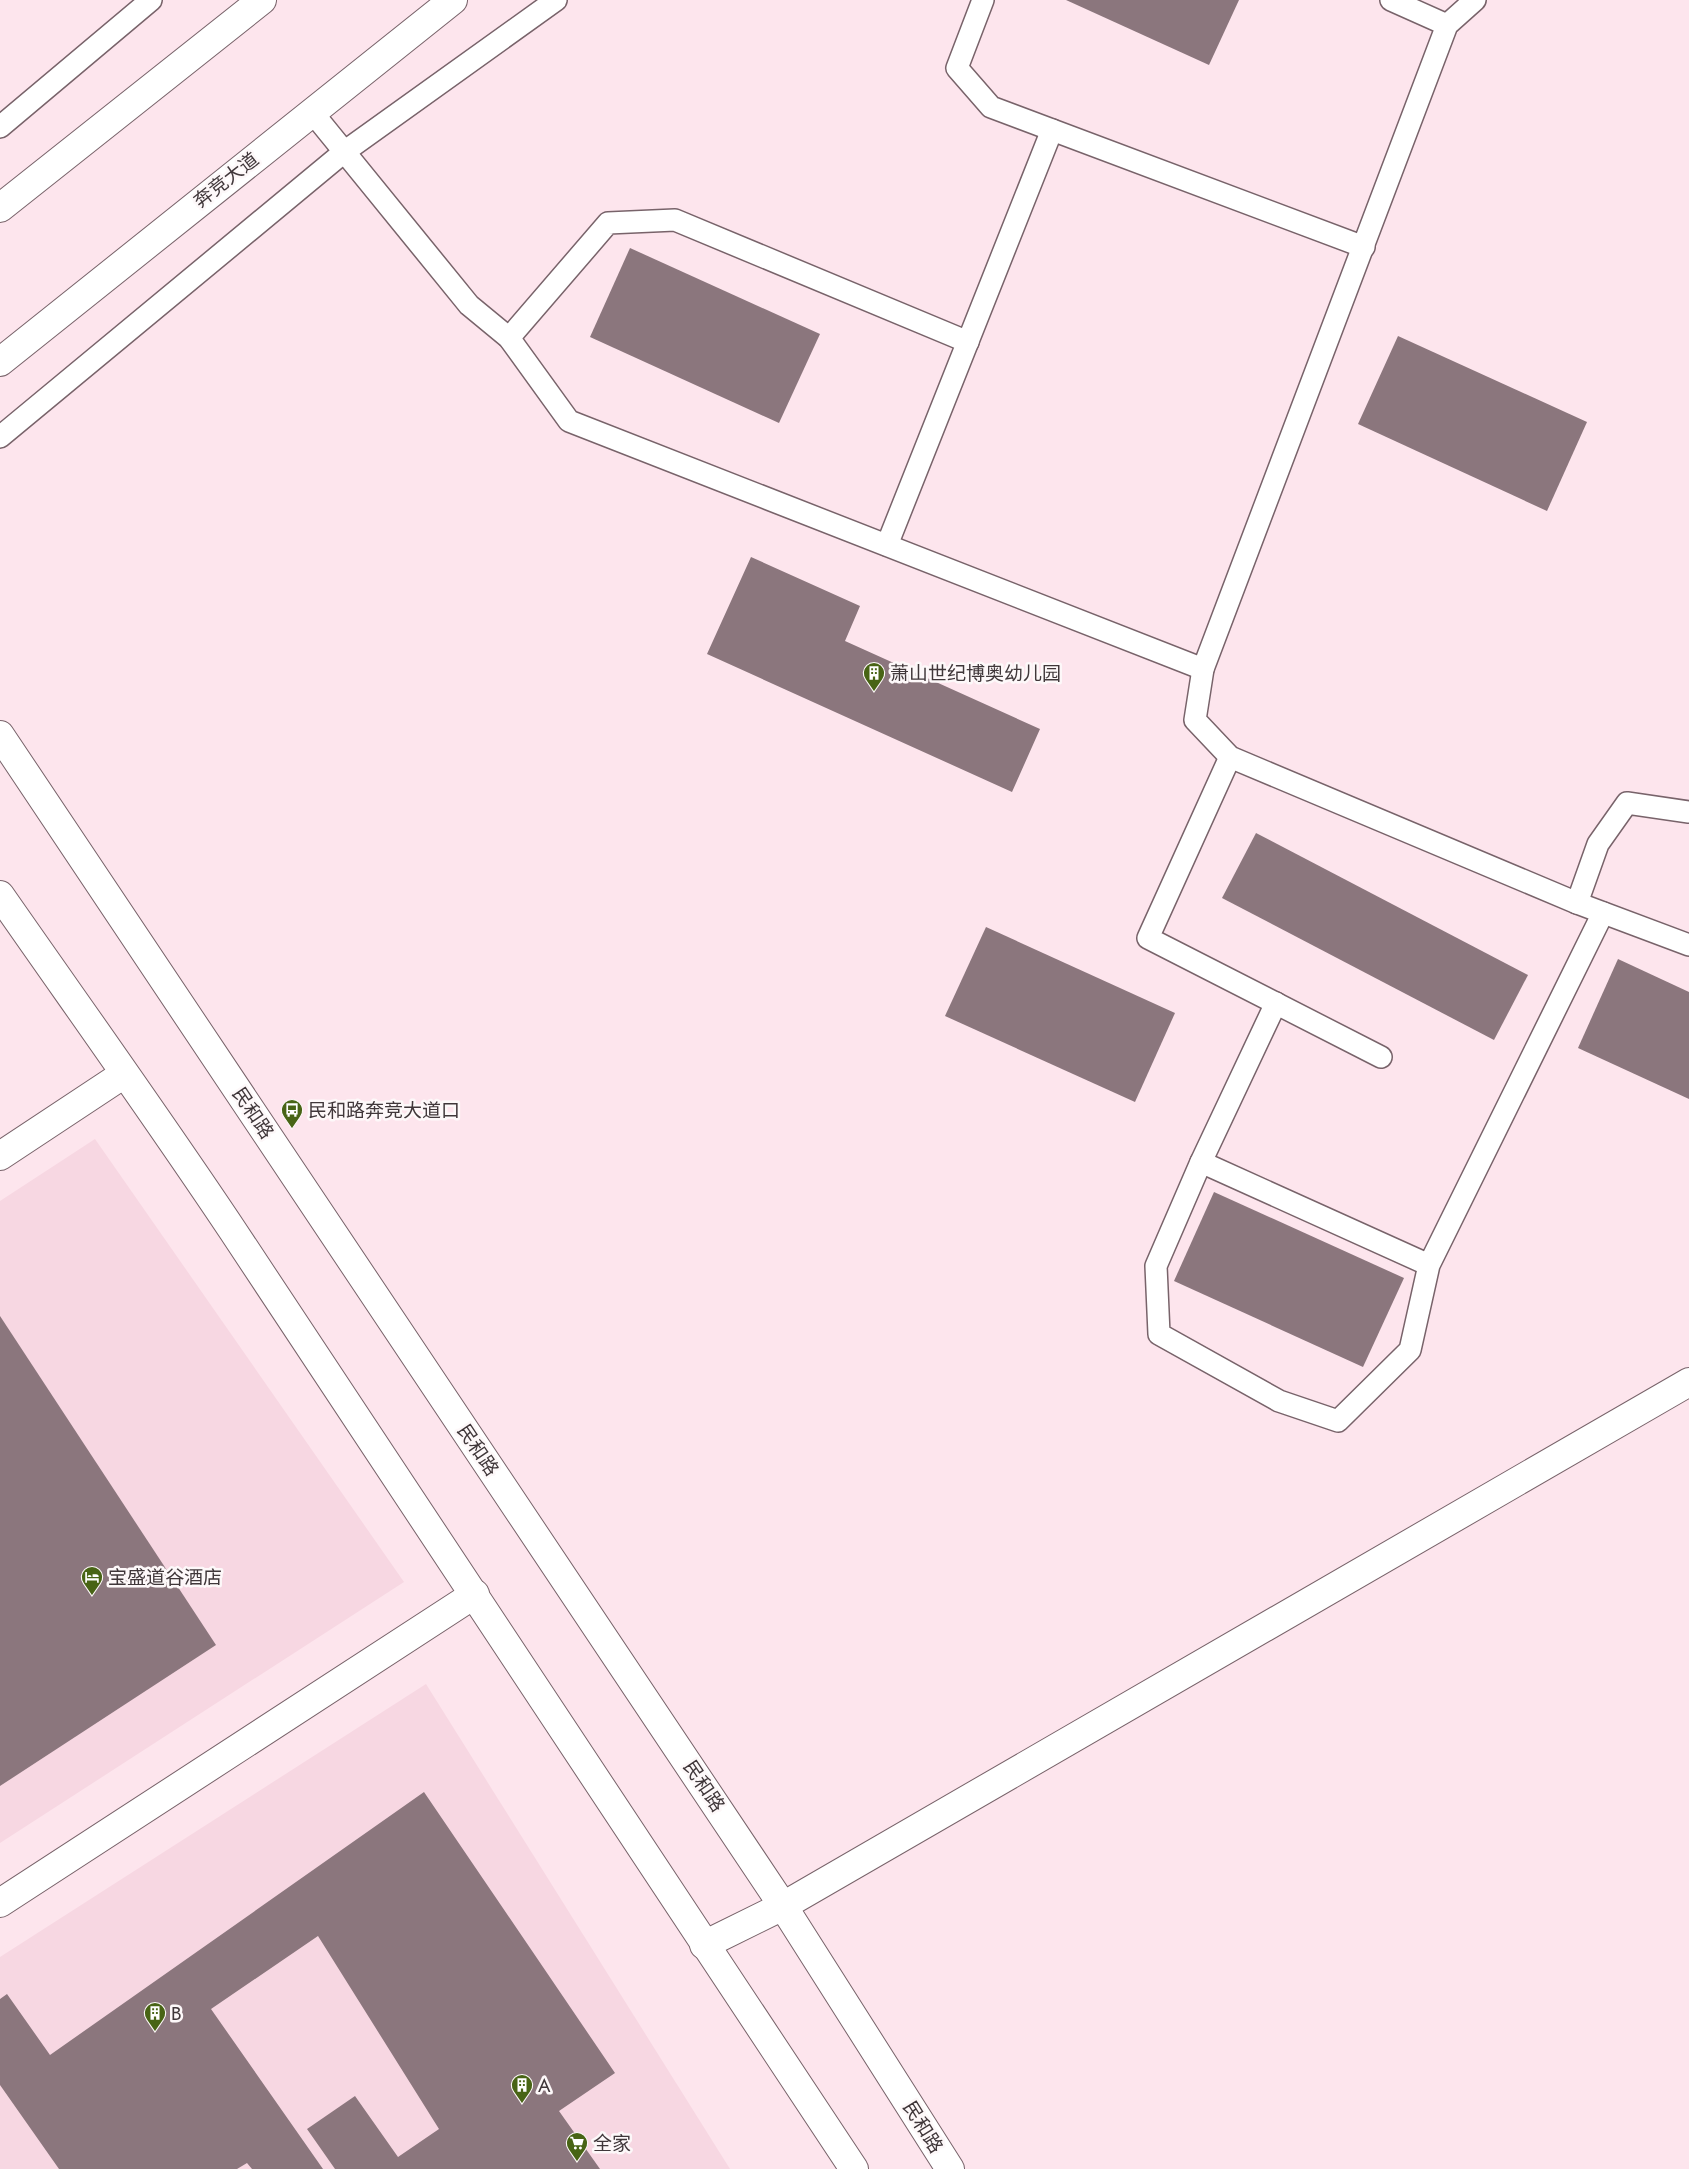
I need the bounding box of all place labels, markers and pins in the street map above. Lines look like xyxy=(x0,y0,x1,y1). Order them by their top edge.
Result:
place label: 萧山世纪博奥幼儿园 xyxy=(890,660,1061,687)
building icon: 萧山世纪博奥幼儿园 xyxy=(862,661,886,692)
place label: 民和路奔竞大道口 xyxy=(308,1097,460,1124)
bus stop icon: 民和路奔竞大道口 xyxy=(280,1098,304,1129)
place label: 宝盛道谷酒店 xyxy=(108,1564,222,1591)
hotel icon: 宝盛道谷酒店 xyxy=(80,1565,104,1596)
place label: B xyxy=(171,2000,182,2027)
building icon: B xyxy=(143,2001,167,2032)
place label: A xyxy=(538,2072,551,2099)
building icon: A xyxy=(510,2073,534,2104)
place label: 全家 xyxy=(593,2130,631,2157)
supermarket icon: 全家 xyxy=(565,2131,589,2162)

